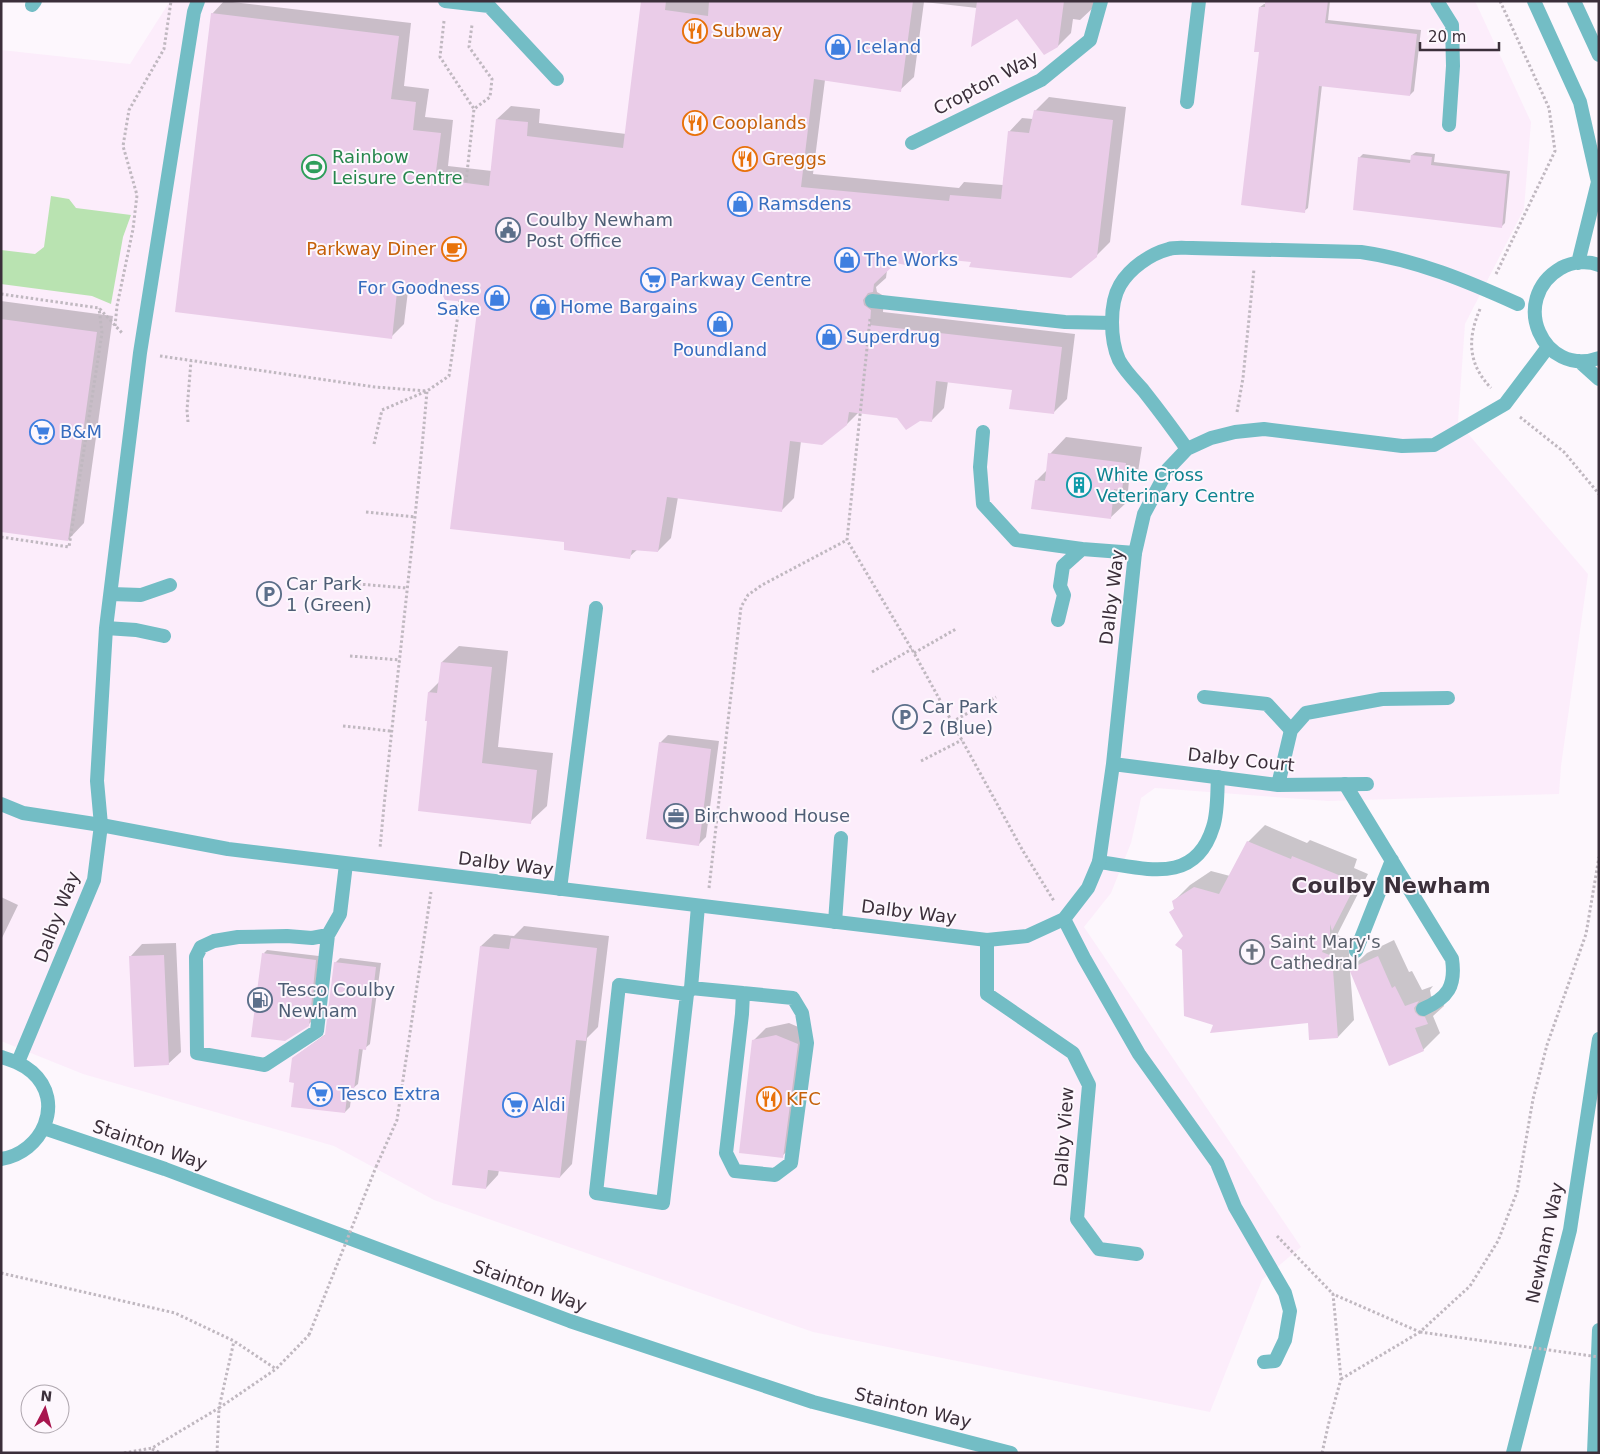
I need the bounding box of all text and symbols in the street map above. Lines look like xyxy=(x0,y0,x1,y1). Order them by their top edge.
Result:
restaurant icon: Subway xyxy=(682,18,708,44)
place label: Subway xyxy=(712,20,783,41)
scale bar xyxy=(1420,20,1499,52)
text: 20 m xyxy=(1428,28,1466,46)
shop icon: Iceland xyxy=(825,34,851,60)
place label: Iceland xyxy=(856,36,921,57)
street label: Cropton Way xyxy=(930,46,1042,119)
restaurant icon: Cooplands xyxy=(682,110,708,136)
place label: Cooplands xyxy=(712,112,806,133)
place label: Rainbow Leisure Centre xyxy=(332,146,463,188)
restaurant icon: Greggs xyxy=(732,146,758,172)
place label: Greggs xyxy=(762,148,826,169)
sports icon: Rainbow Leisure Centre xyxy=(301,154,327,180)
shop icon: Ramsdens xyxy=(727,191,753,217)
place label: Ramsdens xyxy=(758,193,851,214)
place label: Coulby Newham Post Office xyxy=(526,209,673,251)
public building icon: Coulby Newham Post Office xyxy=(495,217,521,243)
cafe icon: Parkway Diner xyxy=(441,236,467,262)
place label: Parkway Diner xyxy=(306,238,437,259)
shop icon: The Works xyxy=(834,247,860,273)
place label: The Works xyxy=(863,249,958,270)
supermarket icon: Parkway Centre xyxy=(640,267,666,293)
place label: Parkway Centre xyxy=(670,269,811,290)
place label: For Goodness Sake xyxy=(358,277,480,319)
shop icon: For Goodness Sake xyxy=(484,285,510,311)
shop icon: Home Bargains xyxy=(530,294,556,320)
place label: Home Bargains xyxy=(560,296,698,317)
shop icon: Poundland xyxy=(707,311,733,337)
shop icon: Superdrug xyxy=(816,324,842,350)
place label: Superdrug xyxy=(846,326,940,347)
place label: Poundland xyxy=(673,339,767,360)
supermarket icon: B&M xyxy=(29,419,55,445)
place label: B&M xyxy=(60,421,102,442)
place label: White Cross Veterinary Centre xyxy=(1096,464,1255,506)
building icon: White Cross Veterinary Centre xyxy=(1066,472,1092,498)
street label: Dalby Way xyxy=(1095,548,1128,646)
place label: Car Park 1 (Green) xyxy=(286,573,372,615)
parking icon: Car Park 1 (Green) xyxy=(256,581,282,607)
place label: Car Park 2 (Blue) xyxy=(922,696,998,738)
parking icon: Car Park 2 (Blue) xyxy=(892,704,918,730)
street label: Dalby Court xyxy=(1187,743,1295,776)
office icon: Birchwood House xyxy=(663,803,689,829)
place label: Birchwood House xyxy=(694,805,850,826)
street label: Dalby Way xyxy=(457,847,555,880)
street label: Dalby Way xyxy=(30,868,84,965)
district label: Coulby Newham xyxy=(1291,873,1491,898)
street label: Dalby Way xyxy=(860,895,958,928)
place label: Saint Mary's Cathedral xyxy=(1270,931,1381,973)
church icon: Saint Mary's Cathedral xyxy=(1239,939,1265,965)
place label: Tesco Coulby Newham xyxy=(277,979,395,1021)
fuel station icon: Tesco Coulby Newham xyxy=(247,987,273,1013)
supermarket icon: Tesco Extra xyxy=(307,1081,333,1107)
place label: Tesco Extra xyxy=(337,1083,441,1104)
restaurant icon: KFC xyxy=(756,1086,782,1112)
street label: Dalby View xyxy=(1050,1086,1077,1188)
place label: KFC xyxy=(786,1088,821,1109)
supermarket icon: Aldi xyxy=(502,1092,528,1118)
place label: Aldi xyxy=(532,1094,566,1115)
street label: Stainton Way xyxy=(90,1115,210,1174)
street label: Newham Way xyxy=(1521,1180,1568,1305)
street label: Stainton Way xyxy=(470,1255,590,1316)
street label: Stainton Way xyxy=(853,1383,974,1432)
north arrow xyxy=(20,1384,70,1434)
text: N xyxy=(40,1388,53,1405)

